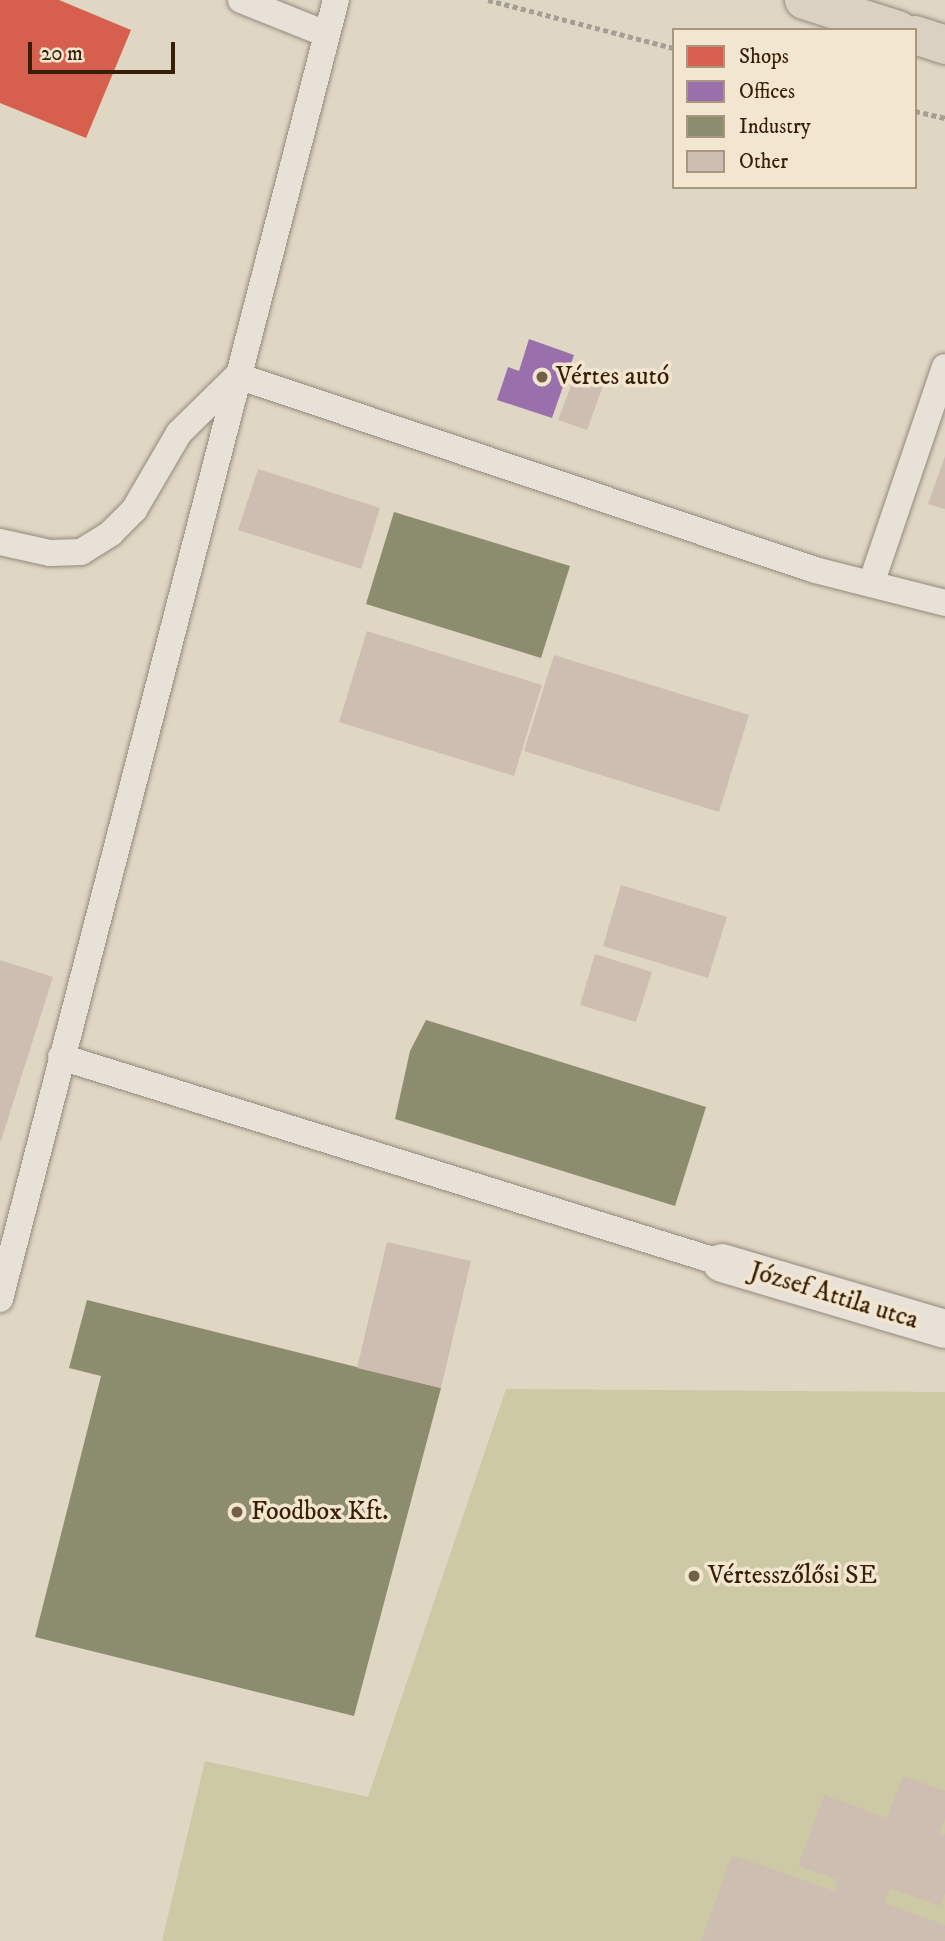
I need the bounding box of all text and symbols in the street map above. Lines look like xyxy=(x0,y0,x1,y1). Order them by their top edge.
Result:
scale bar xyxy=(32,28,178,72)
legend xyxy=(672,28,917,189)
text: 20 m xyxy=(41,41,83,67)
text: Shops xyxy=(739,44,789,70)
text: Offices xyxy=(739,79,795,105)
text: Industry xyxy=(739,114,811,140)
text: Other xyxy=(739,149,788,175)
place label: Vértes autó xyxy=(556,361,669,393)
marker: Vértes autó xyxy=(534,369,550,385)
street label: József Attila utca xyxy=(746,1256,922,1336)
place label: Foodbox Kft. xyxy=(251,1496,389,1528)
marker: Foodbox Kft. xyxy=(229,1504,245,1520)
place label: Vértesszőlősi SE xyxy=(708,1560,877,1592)
marker: Vértesszőlősi SE xyxy=(686,1568,702,1584)

